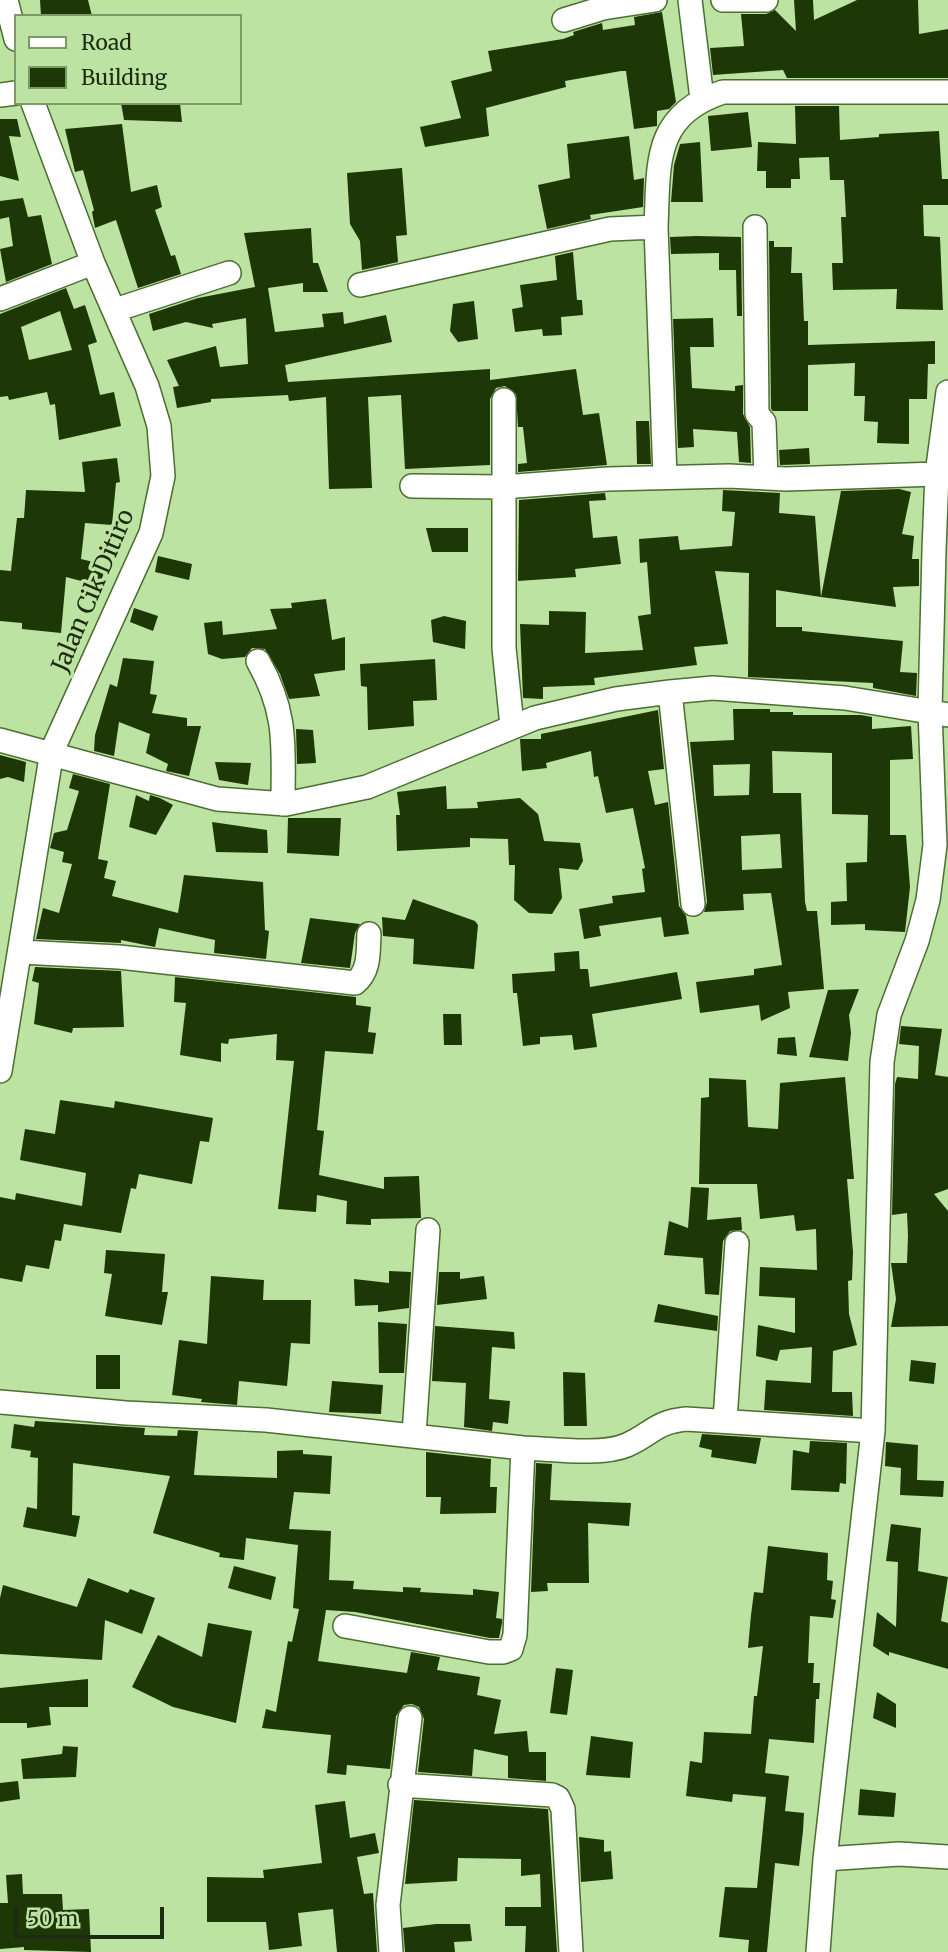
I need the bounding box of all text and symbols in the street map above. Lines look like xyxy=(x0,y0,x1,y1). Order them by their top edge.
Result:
legend xyxy=(14,14,242,105)
text: Road xyxy=(81,29,132,56)
text: Building xyxy=(81,64,167,91)
street label: Jalan Cik Ditiro xyxy=(47,505,141,677)
scale bar xyxy=(18,1892,168,1936)
text: 50 m xyxy=(27,1905,78,1932)

